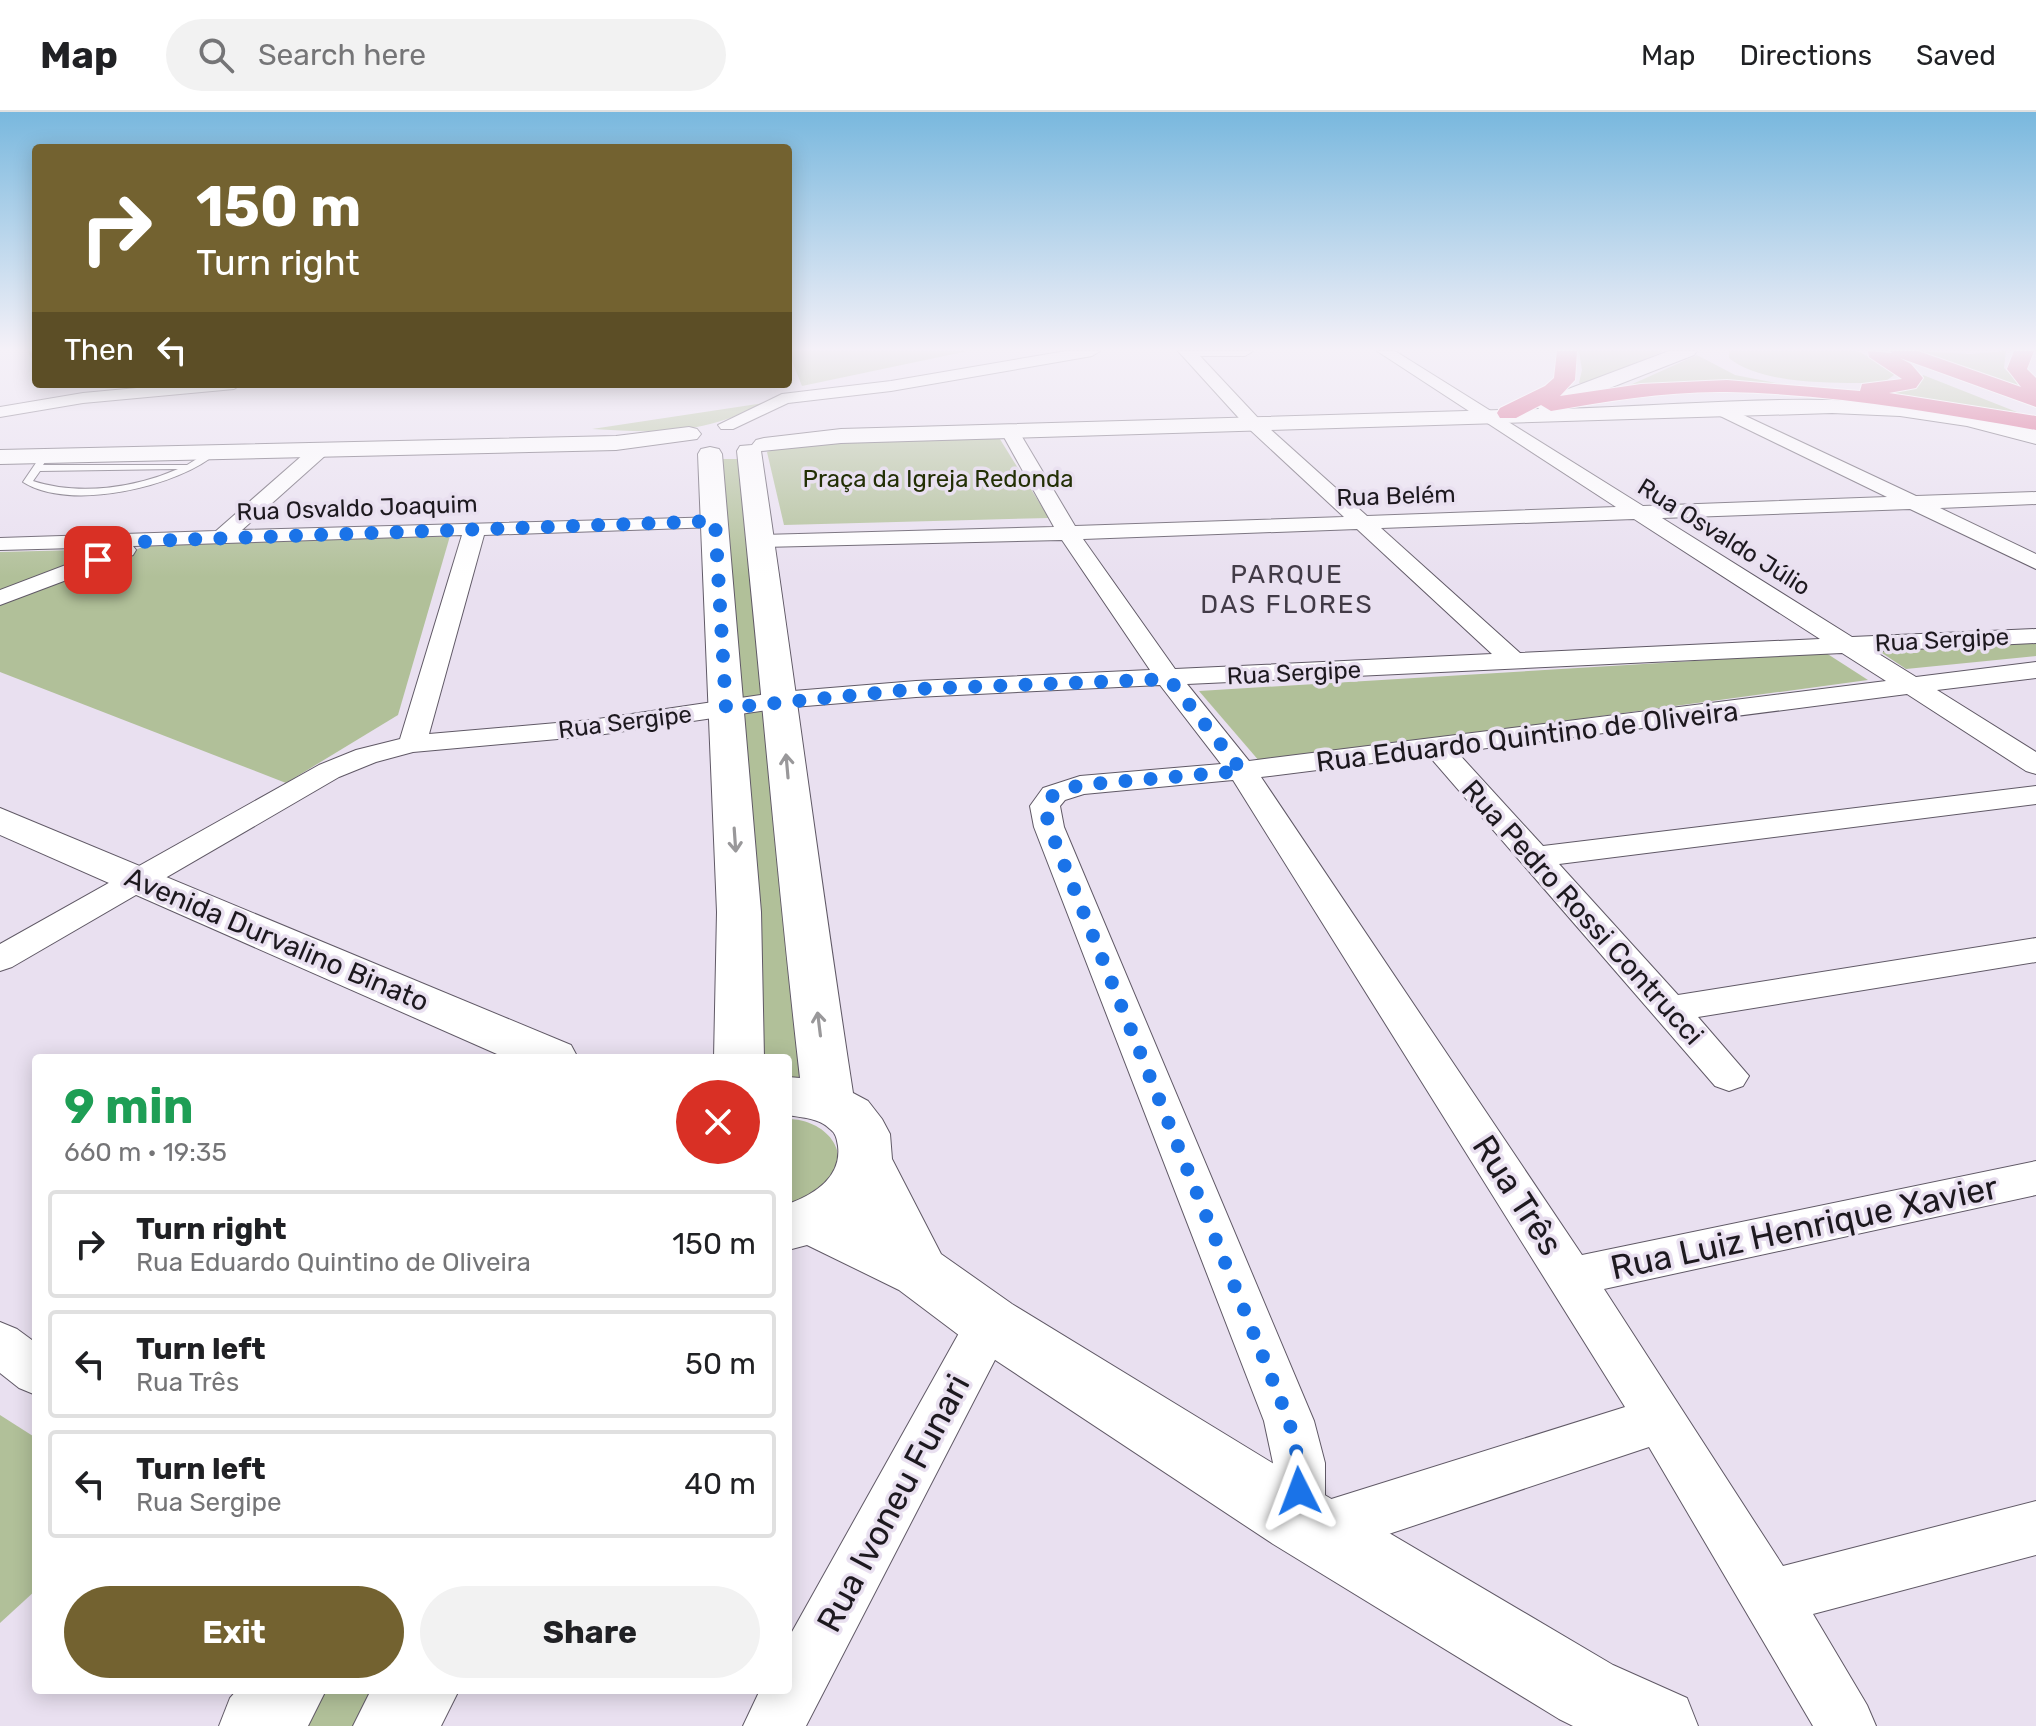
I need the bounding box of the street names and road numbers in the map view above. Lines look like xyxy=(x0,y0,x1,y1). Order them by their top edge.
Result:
street label: Rua Osvaldo Júlio xyxy=(1633,473,1815,601)
street label: Rua Belém xyxy=(1336,480,1456,512)
street label: Rua Osvaldo Joaquim xyxy=(236,490,478,526)
street label: Rua Sergipe xyxy=(1874,623,2010,657)
street label: Rua Sergipe xyxy=(1226,656,1362,690)
street label: Rua Eduardo Quintino de Oliveira xyxy=(1314,694,1740,779)
street label: Rua Sergipe xyxy=(557,700,693,744)
street label: Rua Pedro Rossi Contrucci xyxy=(1455,773,1710,1052)
street label: Avenida Durvalino Binato xyxy=(120,860,434,1018)
street label: Rua Três xyxy=(1464,1128,1572,1263)
street label: Rua Luiz Henrique Xavier xyxy=(1607,1166,2002,1289)
street label: Rua Ivoneu Funari xyxy=(808,1367,979,1639)

